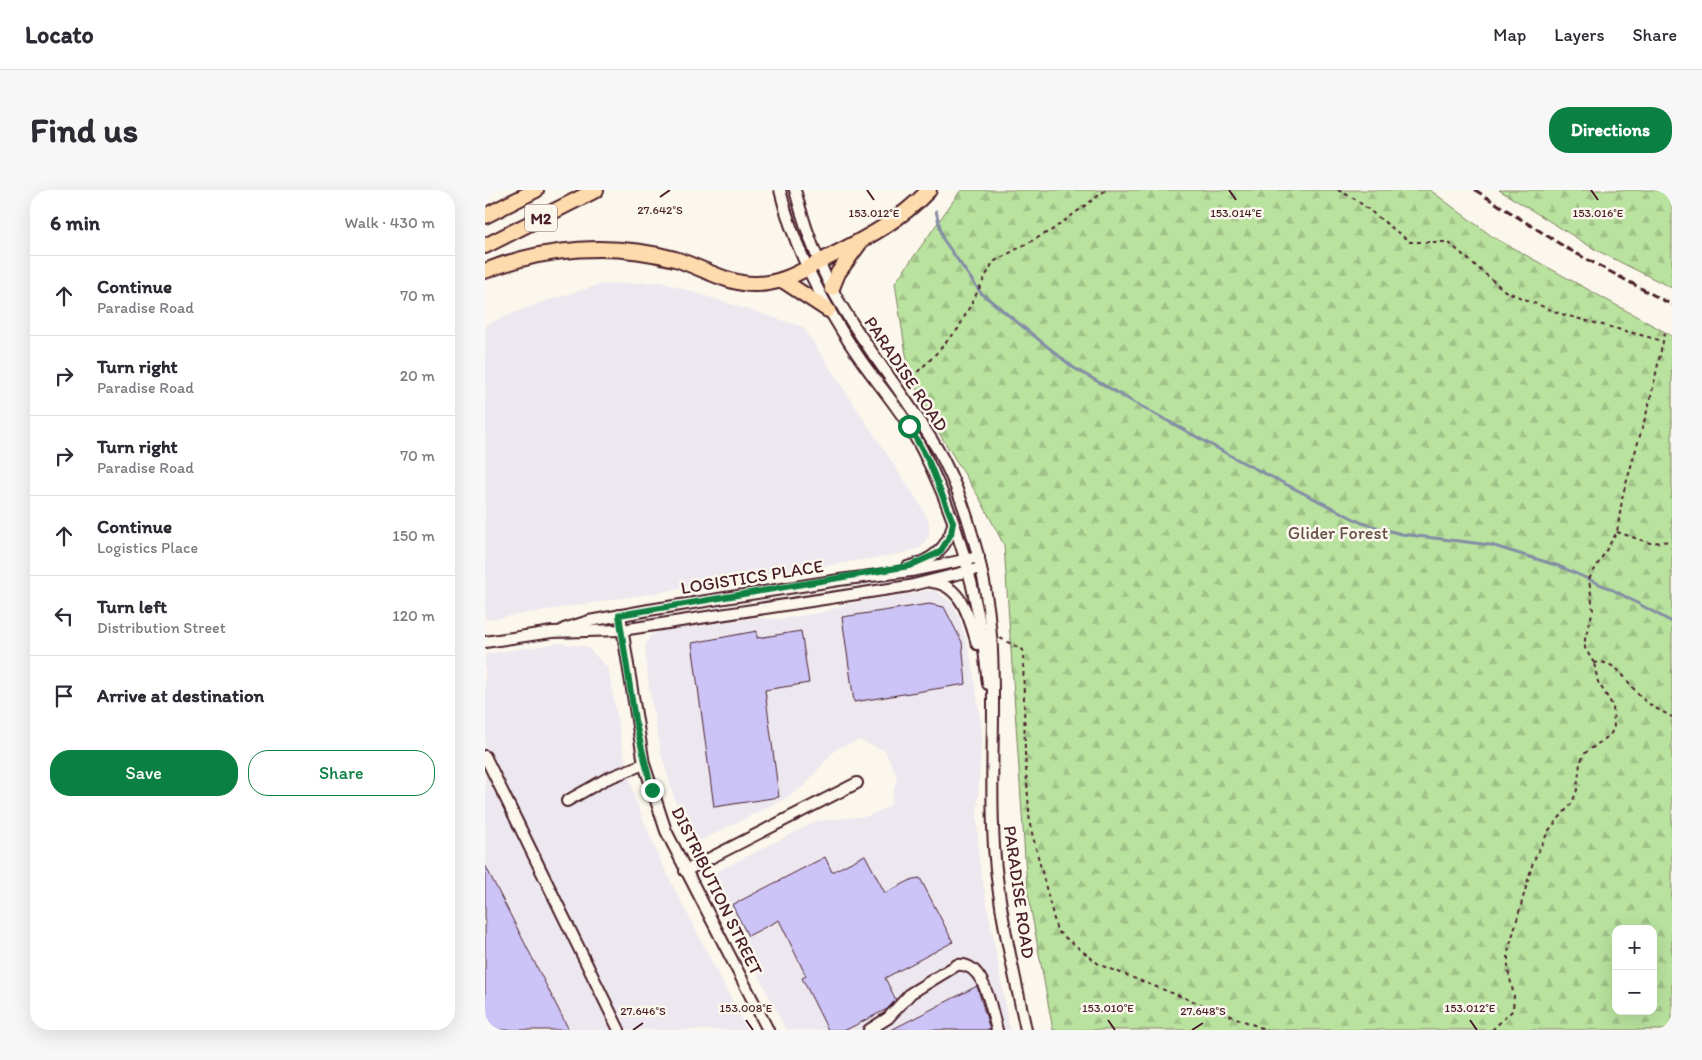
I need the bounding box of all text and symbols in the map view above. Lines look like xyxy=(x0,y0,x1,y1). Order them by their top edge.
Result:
text: Locato xyxy=(25,20,94,49)
text: Map xyxy=(1493,24,1526,46)
text: Layers xyxy=(1554,24,1604,46)
text: Share xyxy=(1632,24,1677,46)
button: Directions xyxy=(1549,107,1672,153)
text: Find us xyxy=(30,109,138,151)
text: 27.642°S xyxy=(637,203,683,217)
road number: M2 xyxy=(525,204,557,232)
text: 153.012°E xyxy=(849,206,900,220)
text: 153.014°E xyxy=(1210,206,1262,220)
text: 153.016°E xyxy=(1573,206,1624,220)
text: 6 min xyxy=(50,210,100,235)
text: Walk · 430 m xyxy=(345,213,435,232)
text: Continue xyxy=(97,275,172,298)
icon: ahead xyxy=(50,282,78,310)
text: 70 m xyxy=(400,286,435,305)
text: Paradise Road xyxy=(97,298,194,317)
street label: PARADISE ROAD xyxy=(859,312,953,436)
text: Turn right xyxy=(97,355,178,378)
icon: right xyxy=(50,362,78,390)
text: 20 m xyxy=(400,366,435,385)
text: Paradise Road xyxy=(97,378,194,397)
route start xyxy=(898,415,921,438)
text: Turn right xyxy=(97,435,178,458)
icon: right xyxy=(50,442,78,470)
text: 70 m xyxy=(400,446,435,465)
text: Paradise Road xyxy=(97,458,194,477)
text: Continue xyxy=(97,515,172,538)
icon: ahead xyxy=(50,522,78,550)
park label: Glider Forest xyxy=(1288,522,1388,544)
text: 150 m xyxy=(392,526,435,545)
text: Logistics Place xyxy=(97,538,198,557)
street label: LOGISTICS PLACE xyxy=(679,555,825,599)
text: Turn left xyxy=(97,595,167,618)
icon: left xyxy=(50,602,78,630)
text: 120 m xyxy=(392,606,435,625)
text: Distribution Street xyxy=(97,618,226,637)
icon: arrive xyxy=(50,682,78,710)
text: Arrive at destination xyxy=(97,684,264,707)
button: Save xyxy=(50,750,238,796)
button: Share xyxy=(248,750,435,796)
route end xyxy=(641,779,664,802)
street label: DISTRIBUTION STREET xyxy=(667,803,767,979)
street label: PARADISE ROAD xyxy=(999,824,1039,960)
map controls xyxy=(1612,925,1657,1015)
button: + xyxy=(1612,925,1657,970)
button: − xyxy=(1612,970,1657,1015)
text: 153.008°E xyxy=(720,1001,773,1015)
text: 153.010°E xyxy=(1082,1001,1134,1015)
text: 153.012°E xyxy=(1445,1001,1496,1015)
text: 27.646°S xyxy=(620,1004,666,1018)
text: 27.648°S xyxy=(1180,1004,1226,1018)

